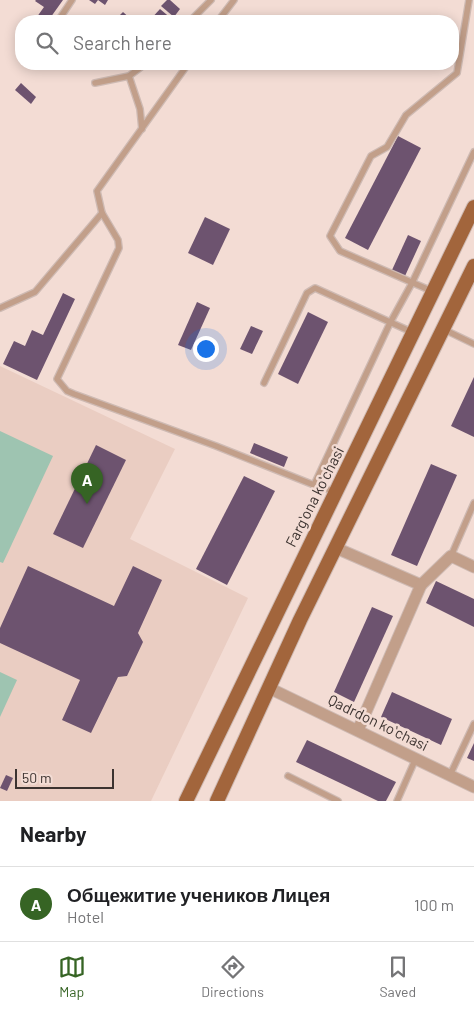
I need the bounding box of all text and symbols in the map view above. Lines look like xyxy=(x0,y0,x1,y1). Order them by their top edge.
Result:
search box xyxy=(15,15,459,70)
icon: search xyxy=(33,29,61,57)
text: Search here xyxy=(73,31,172,54)
your location xyxy=(193,336,219,362)
street label: Fargʻona koʻchasi xyxy=(281,443,347,550)
pin: A xyxy=(71,463,103,504)
street label: Qadrdon koʻchasi xyxy=(325,690,432,754)
scale bar xyxy=(15,766,114,789)
text: 50 m xyxy=(22,769,51,786)
text: Nearby xyxy=(20,821,86,846)
text: Общежитие учеников Лицея xyxy=(67,883,330,906)
text: A xyxy=(31,895,41,914)
text: 100 m xyxy=(414,895,454,914)
text: Hotel xyxy=(67,907,104,926)
tab: Map xyxy=(58,953,86,1000)
tab: Directions xyxy=(201,953,264,1000)
tab: Saved xyxy=(379,953,416,1000)

